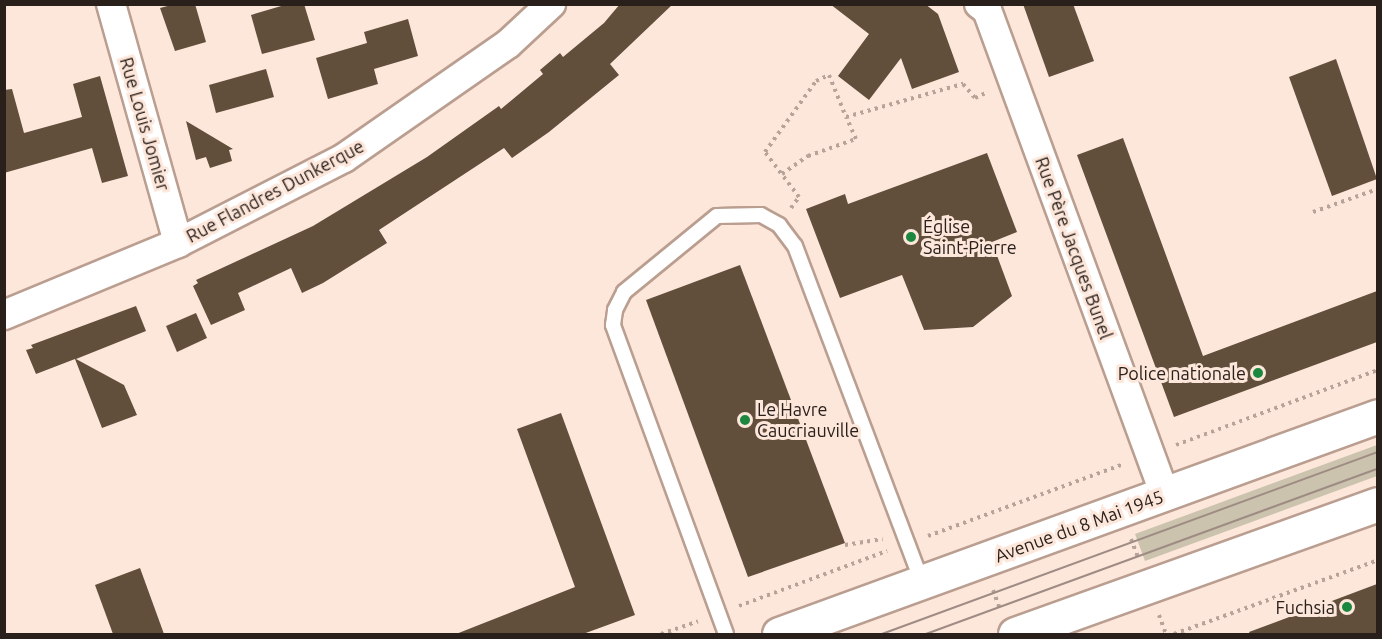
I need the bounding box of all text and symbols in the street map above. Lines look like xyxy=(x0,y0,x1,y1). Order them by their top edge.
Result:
street label: Rue Louis Jomier xyxy=(116,55,174,193)
street label: Rue Flandres Dunkerque xyxy=(183,135,367,247)
street label: Rue Père Jacques Bunel xyxy=(1031,154,1117,342)
place label: Église Saint-Pierre xyxy=(923,216,1017,258)
marker: Église Saint-Pierre xyxy=(904,230,918,244)
place label: Police nationale xyxy=(1118,362,1246,384)
marker: Police nationale xyxy=(1251,366,1265,380)
place label: Le Havre Caucriauville xyxy=(757,399,859,442)
marker: Le Havre Caucriauville xyxy=(738,413,752,427)
street label: Avenue du 8 Mai 1945 xyxy=(992,485,1166,567)
place label: Fuchsia xyxy=(1275,596,1335,618)
marker: Fuchsia xyxy=(1340,600,1354,614)

